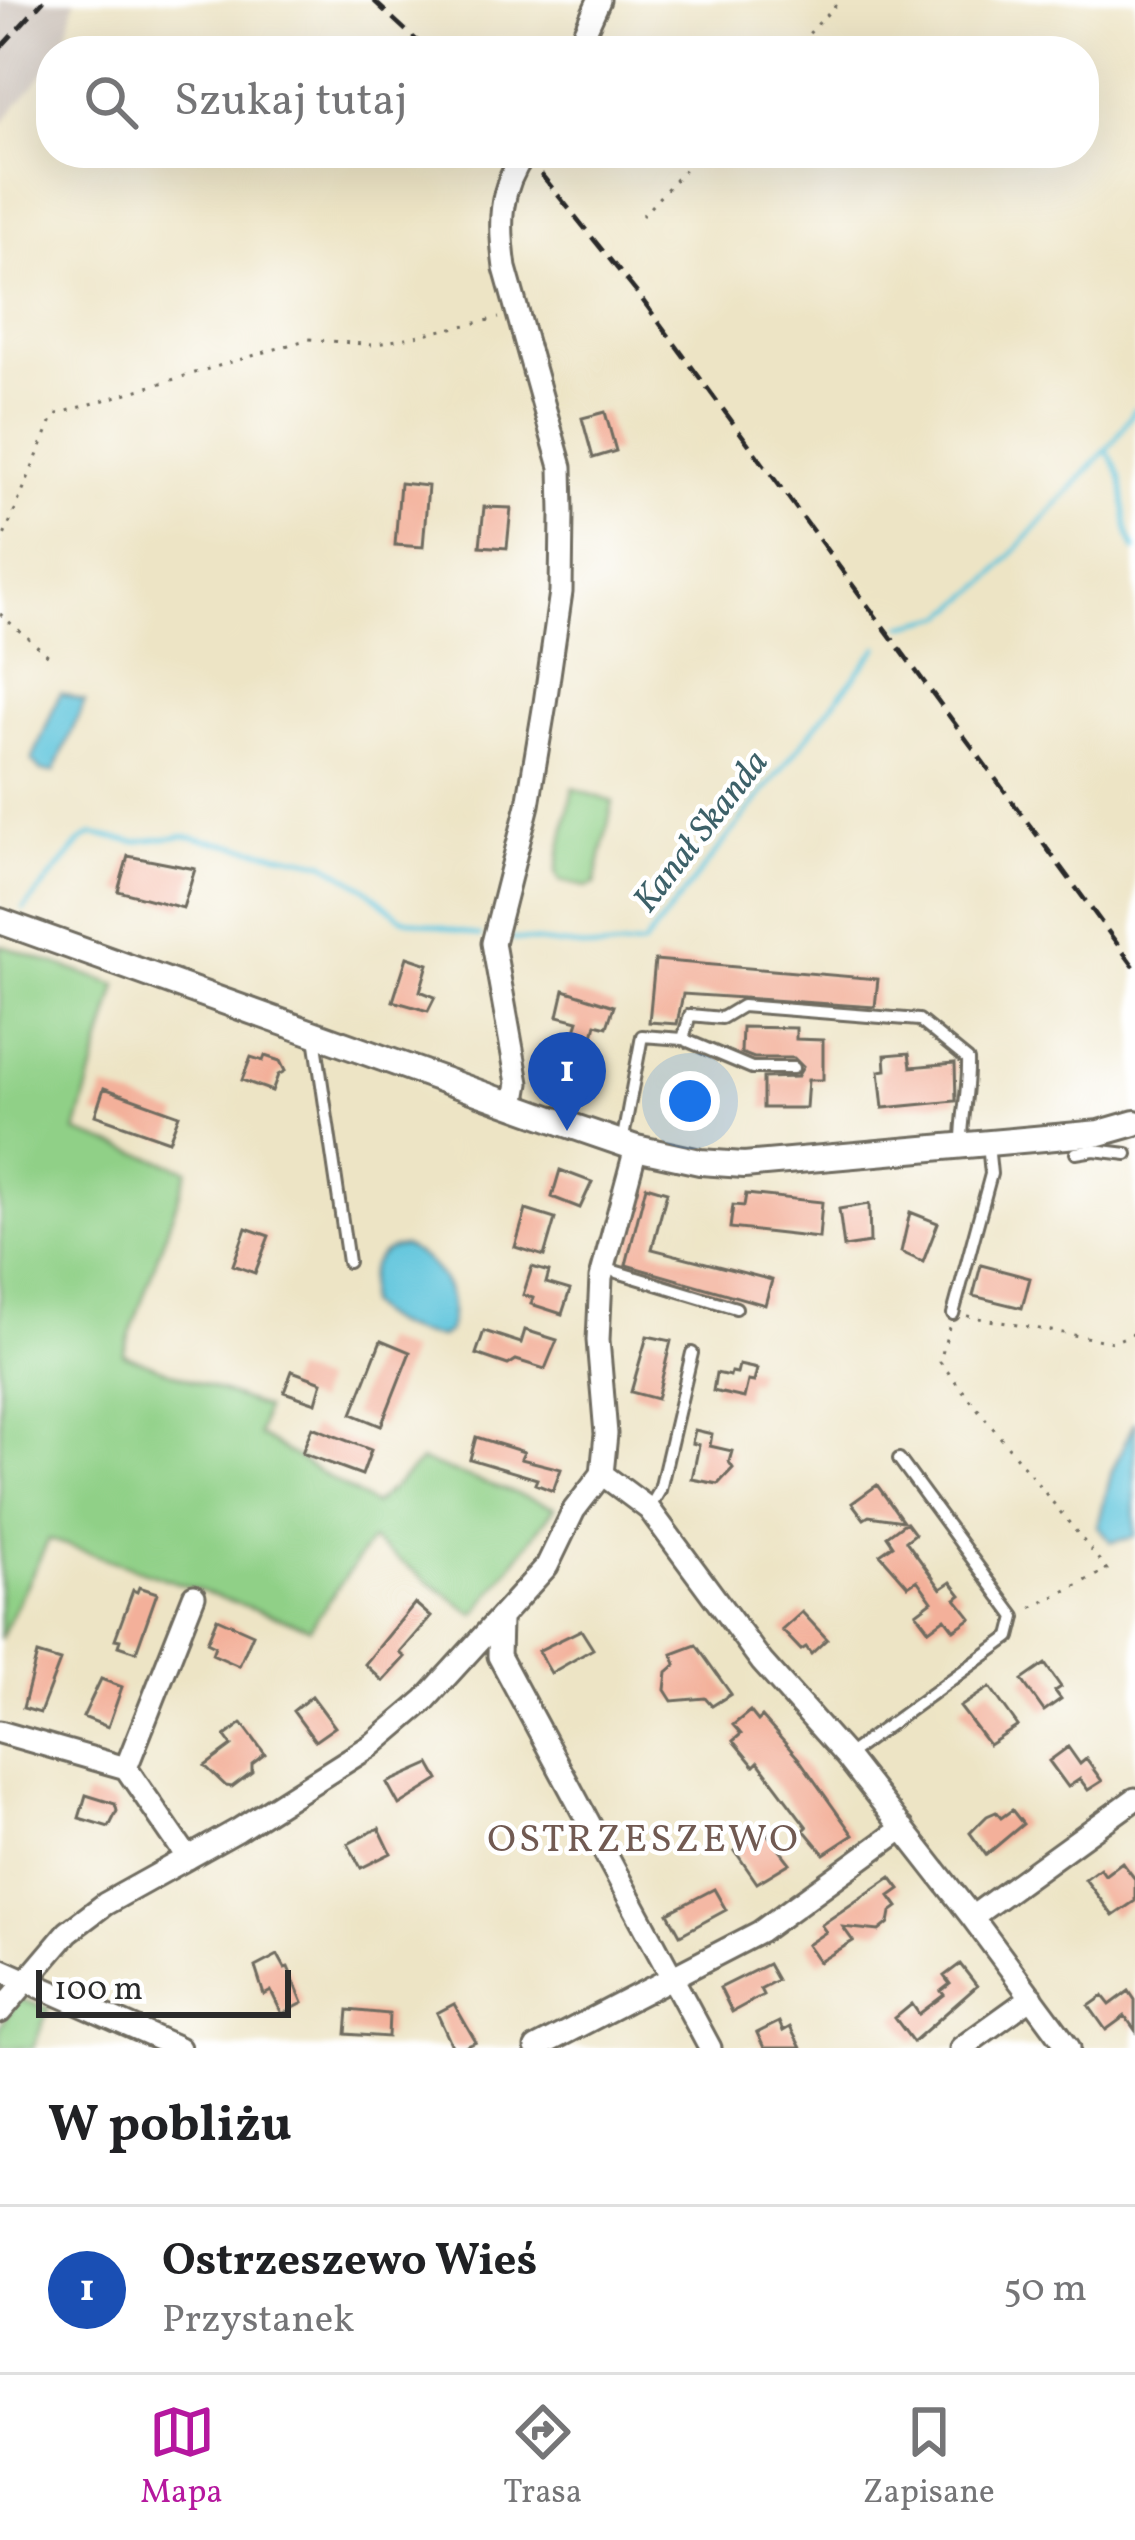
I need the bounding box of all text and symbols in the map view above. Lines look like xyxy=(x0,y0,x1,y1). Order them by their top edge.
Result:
search box xyxy=(36,36,1099,168)
icon: search xyxy=(78,69,144,135)
text: Szukaj tutaj xyxy=(174,71,408,134)
water label: Kanał Skanda xyxy=(623,741,782,924)
pin: 1 xyxy=(528,1032,606,1131)
your location xyxy=(660,1071,720,1131)
district label: OSTRZESZEWO xyxy=(487,1814,801,1868)
scale bar xyxy=(36,1964,291,2017)
text: 100 m xyxy=(54,1968,143,2014)
text: W pobliżu xyxy=(48,2091,292,2162)
text: Ostrzeszewo Wieś xyxy=(162,2231,537,2294)
text: 1 xyxy=(79,2263,95,2317)
text: 50 m xyxy=(1003,2263,1087,2317)
text: Przystanek xyxy=(162,2294,354,2348)
tab: Mapa xyxy=(140,2399,223,2517)
tab: Trasa xyxy=(503,2399,582,2517)
tab: Zapisane xyxy=(863,2399,995,2517)

